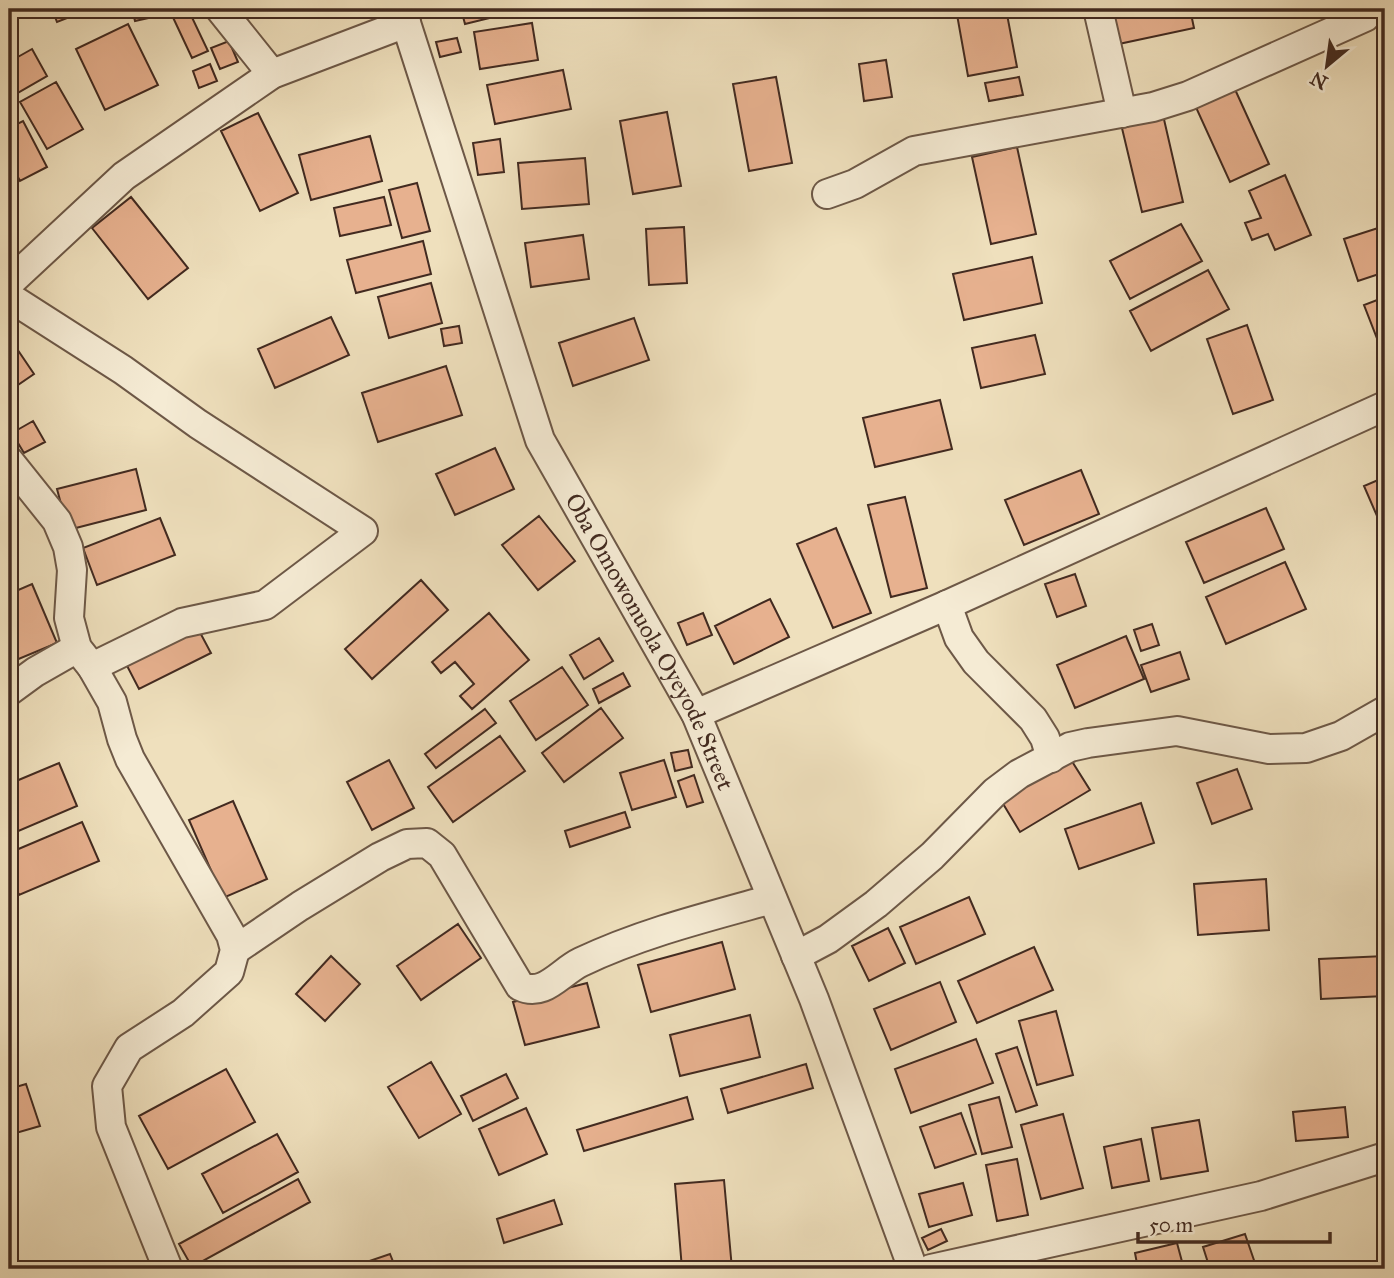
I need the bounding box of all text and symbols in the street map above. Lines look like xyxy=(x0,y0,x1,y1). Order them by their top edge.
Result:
north arrow xyxy=(1292,32,1362,102)
text: N xyxy=(1306,66,1332,94)
street label: Oba Omowonuola Oyeyode Street xyxy=(558,488,741,795)
scale bar xyxy=(1138,1201,1331,1245)
text: 50 m xyxy=(1149,1212,1194,1238)

